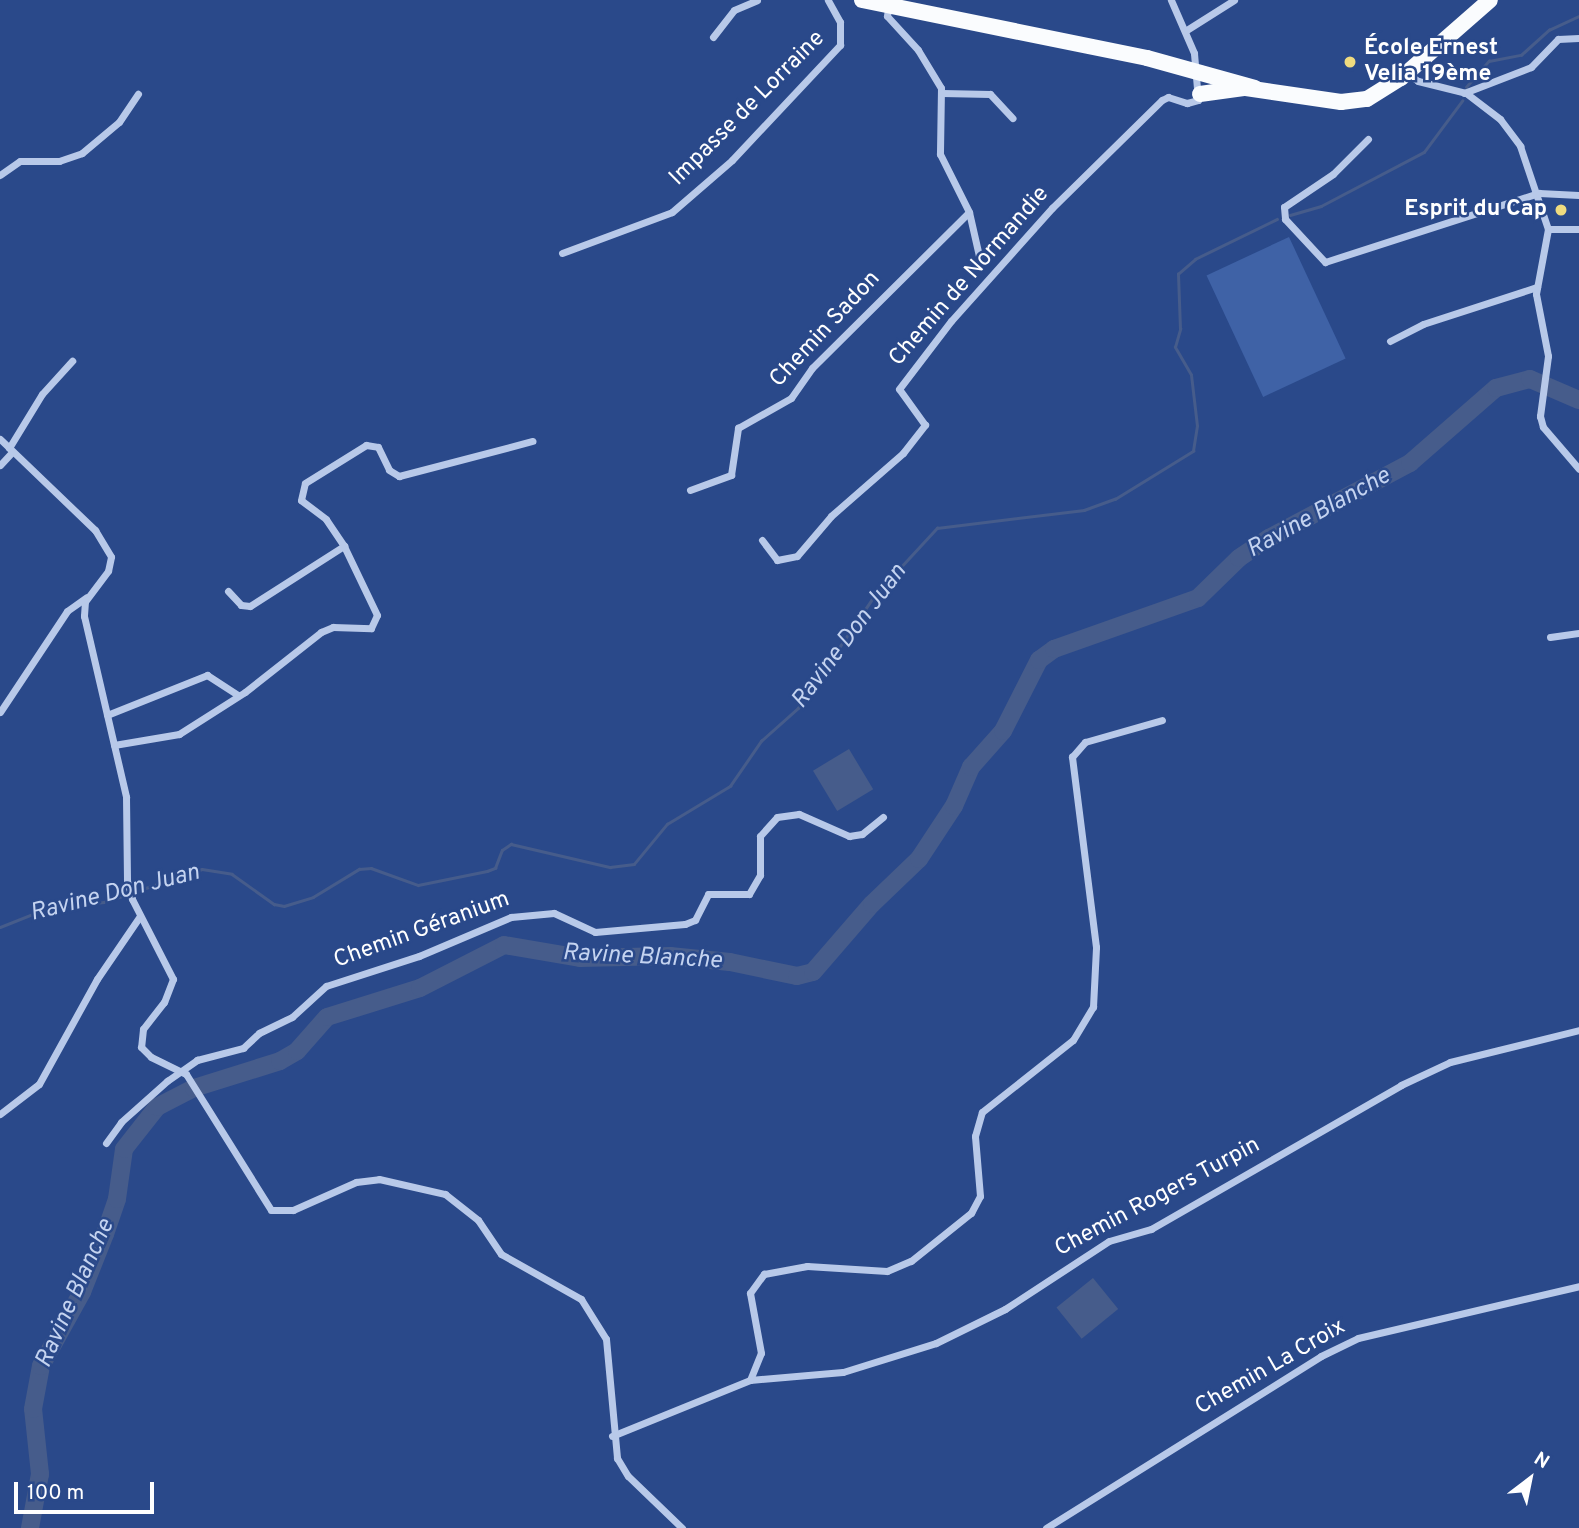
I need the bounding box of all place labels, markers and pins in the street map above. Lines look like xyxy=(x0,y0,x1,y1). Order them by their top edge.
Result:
place label: École Ernest Velia 19ème xyxy=(1364,35,1498,89)
marker: École Ernest Velia 19ème xyxy=(1342,54,1358,70)
place label: Esprit du Cap xyxy=(1404,196,1547,224)
marker: Esprit du Cap xyxy=(1553,202,1569,218)

